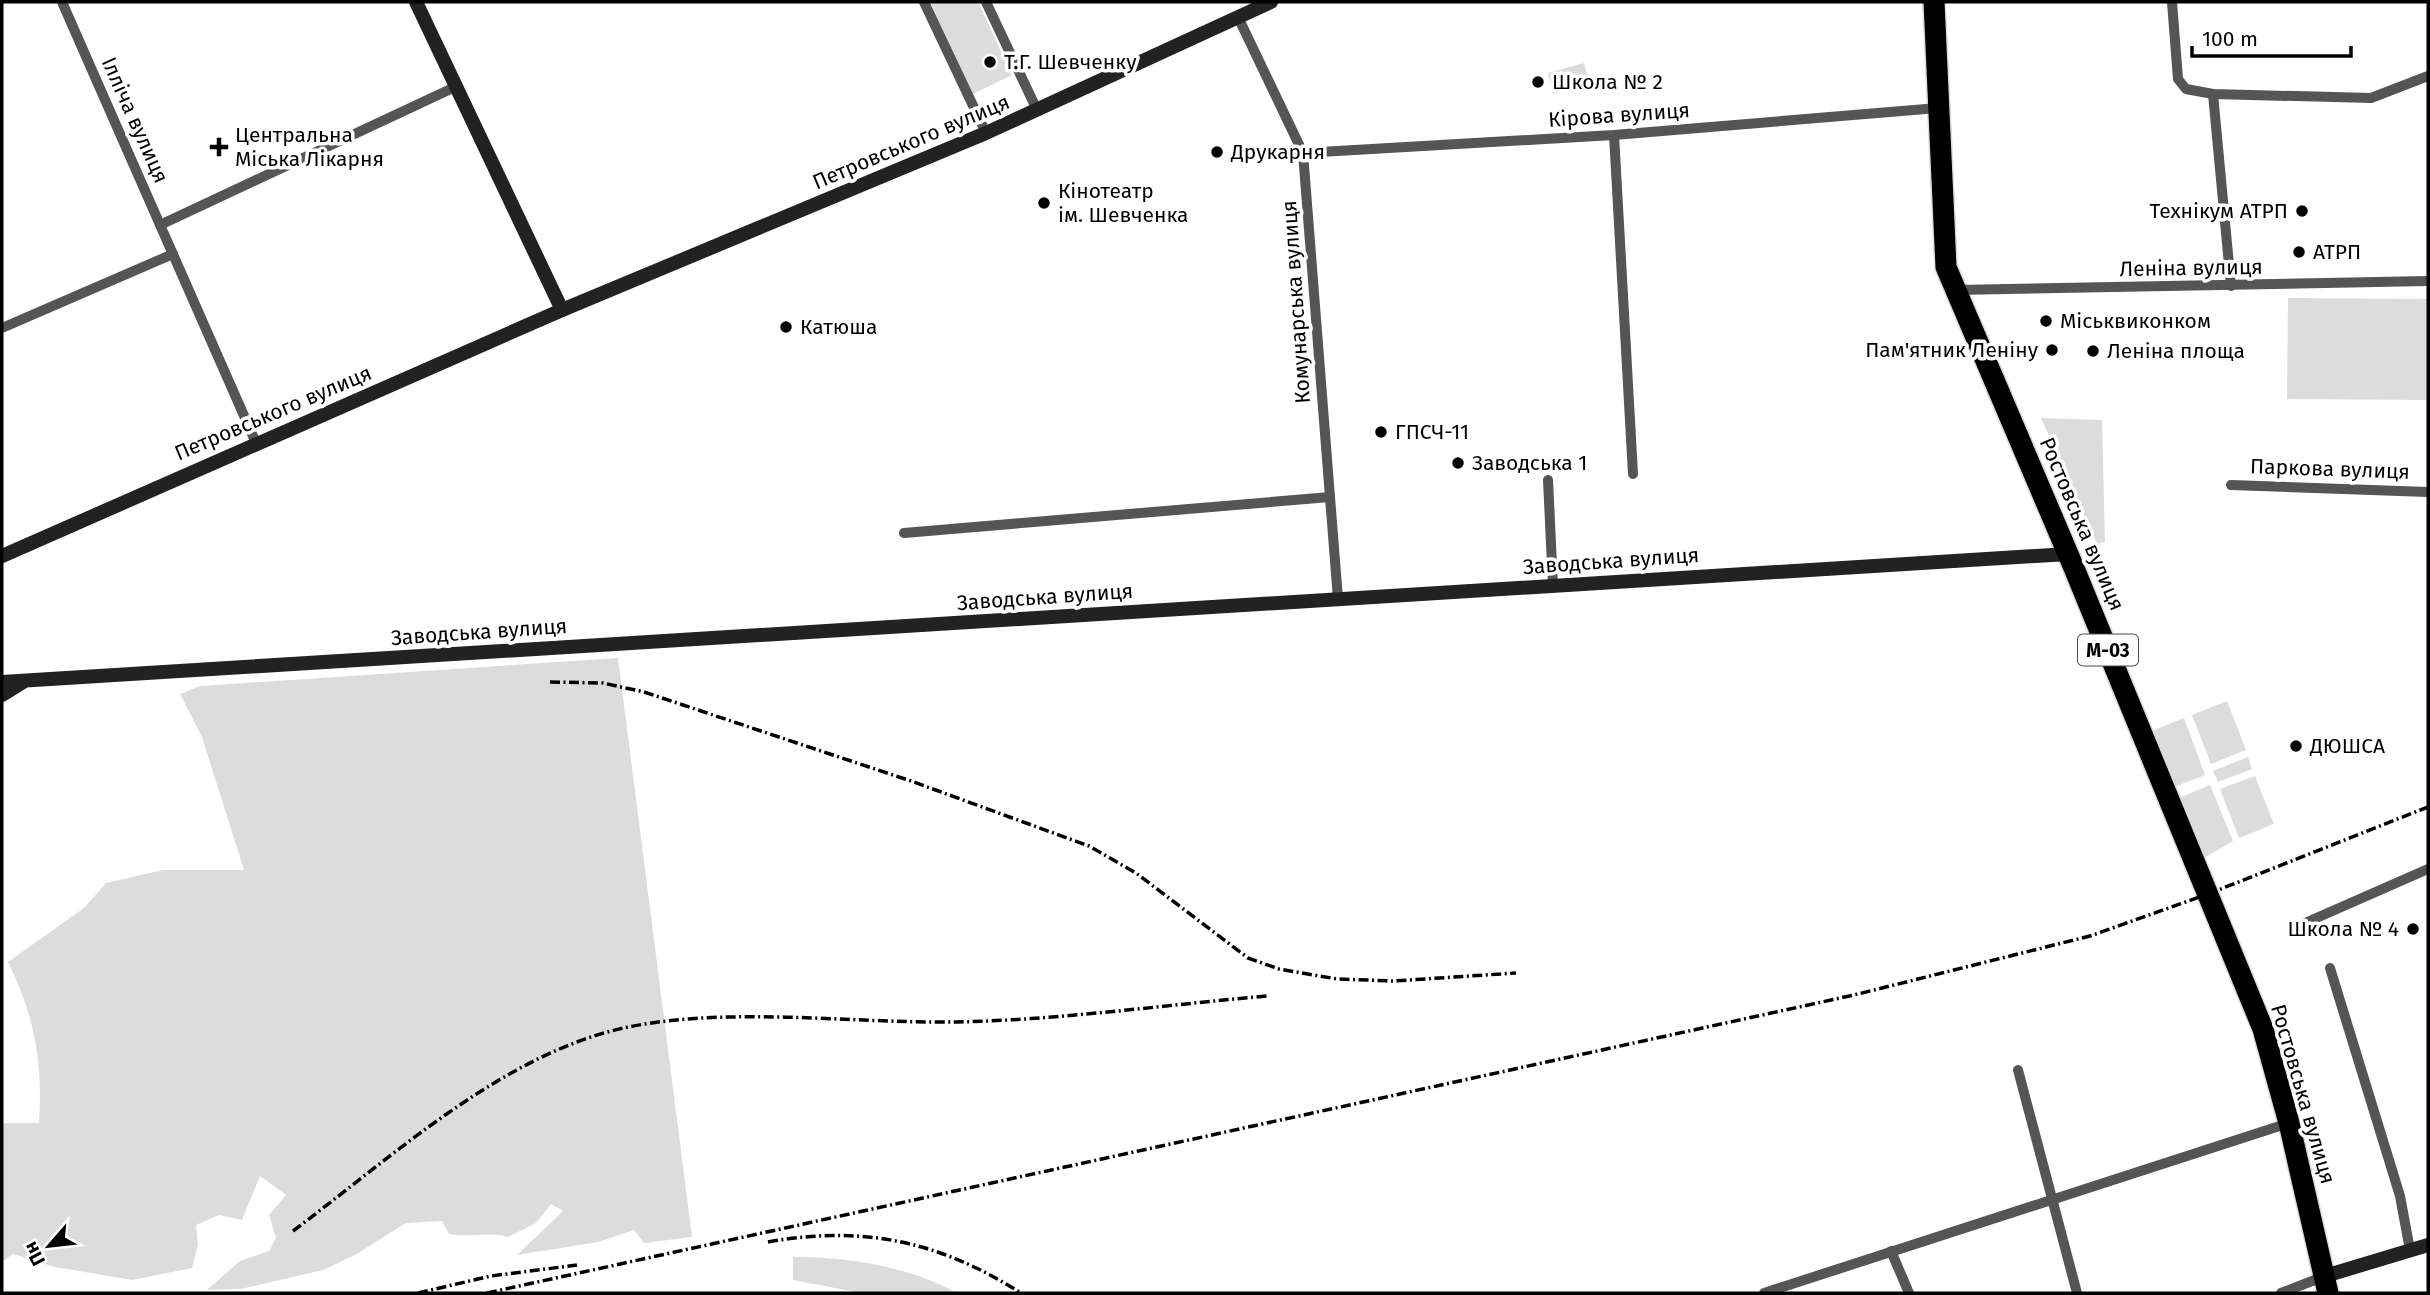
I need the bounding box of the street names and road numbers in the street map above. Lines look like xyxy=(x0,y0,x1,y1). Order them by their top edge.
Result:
street label: Ілліча вулиця xyxy=(96,53,174,187)
street label: Петровського вулиця xyxy=(809,89,1013,195)
street label: Кірова вулиця xyxy=(1547,97,1691,133)
street label: Комунарська вулиця xyxy=(1276,199,1316,405)
street label: Леніна вулиця xyxy=(2119,254,2263,282)
street label: Петровського вулиця xyxy=(171,360,375,466)
street label: Ростовська вулиця xyxy=(2034,434,2130,614)
street label: Паркова вулиця xyxy=(2250,453,2410,485)
street label: Заводська вулиця xyxy=(1522,542,1700,580)
street label: Заводська вулиця xyxy=(956,578,1134,616)
street label: Заводська вулиця xyxy=(390,613,568,651)
road number: М-03 xyxy=(2078,635,2138,666)
street label: Ростовська вулиця xyxy=(2265,1001,2341,1187)

